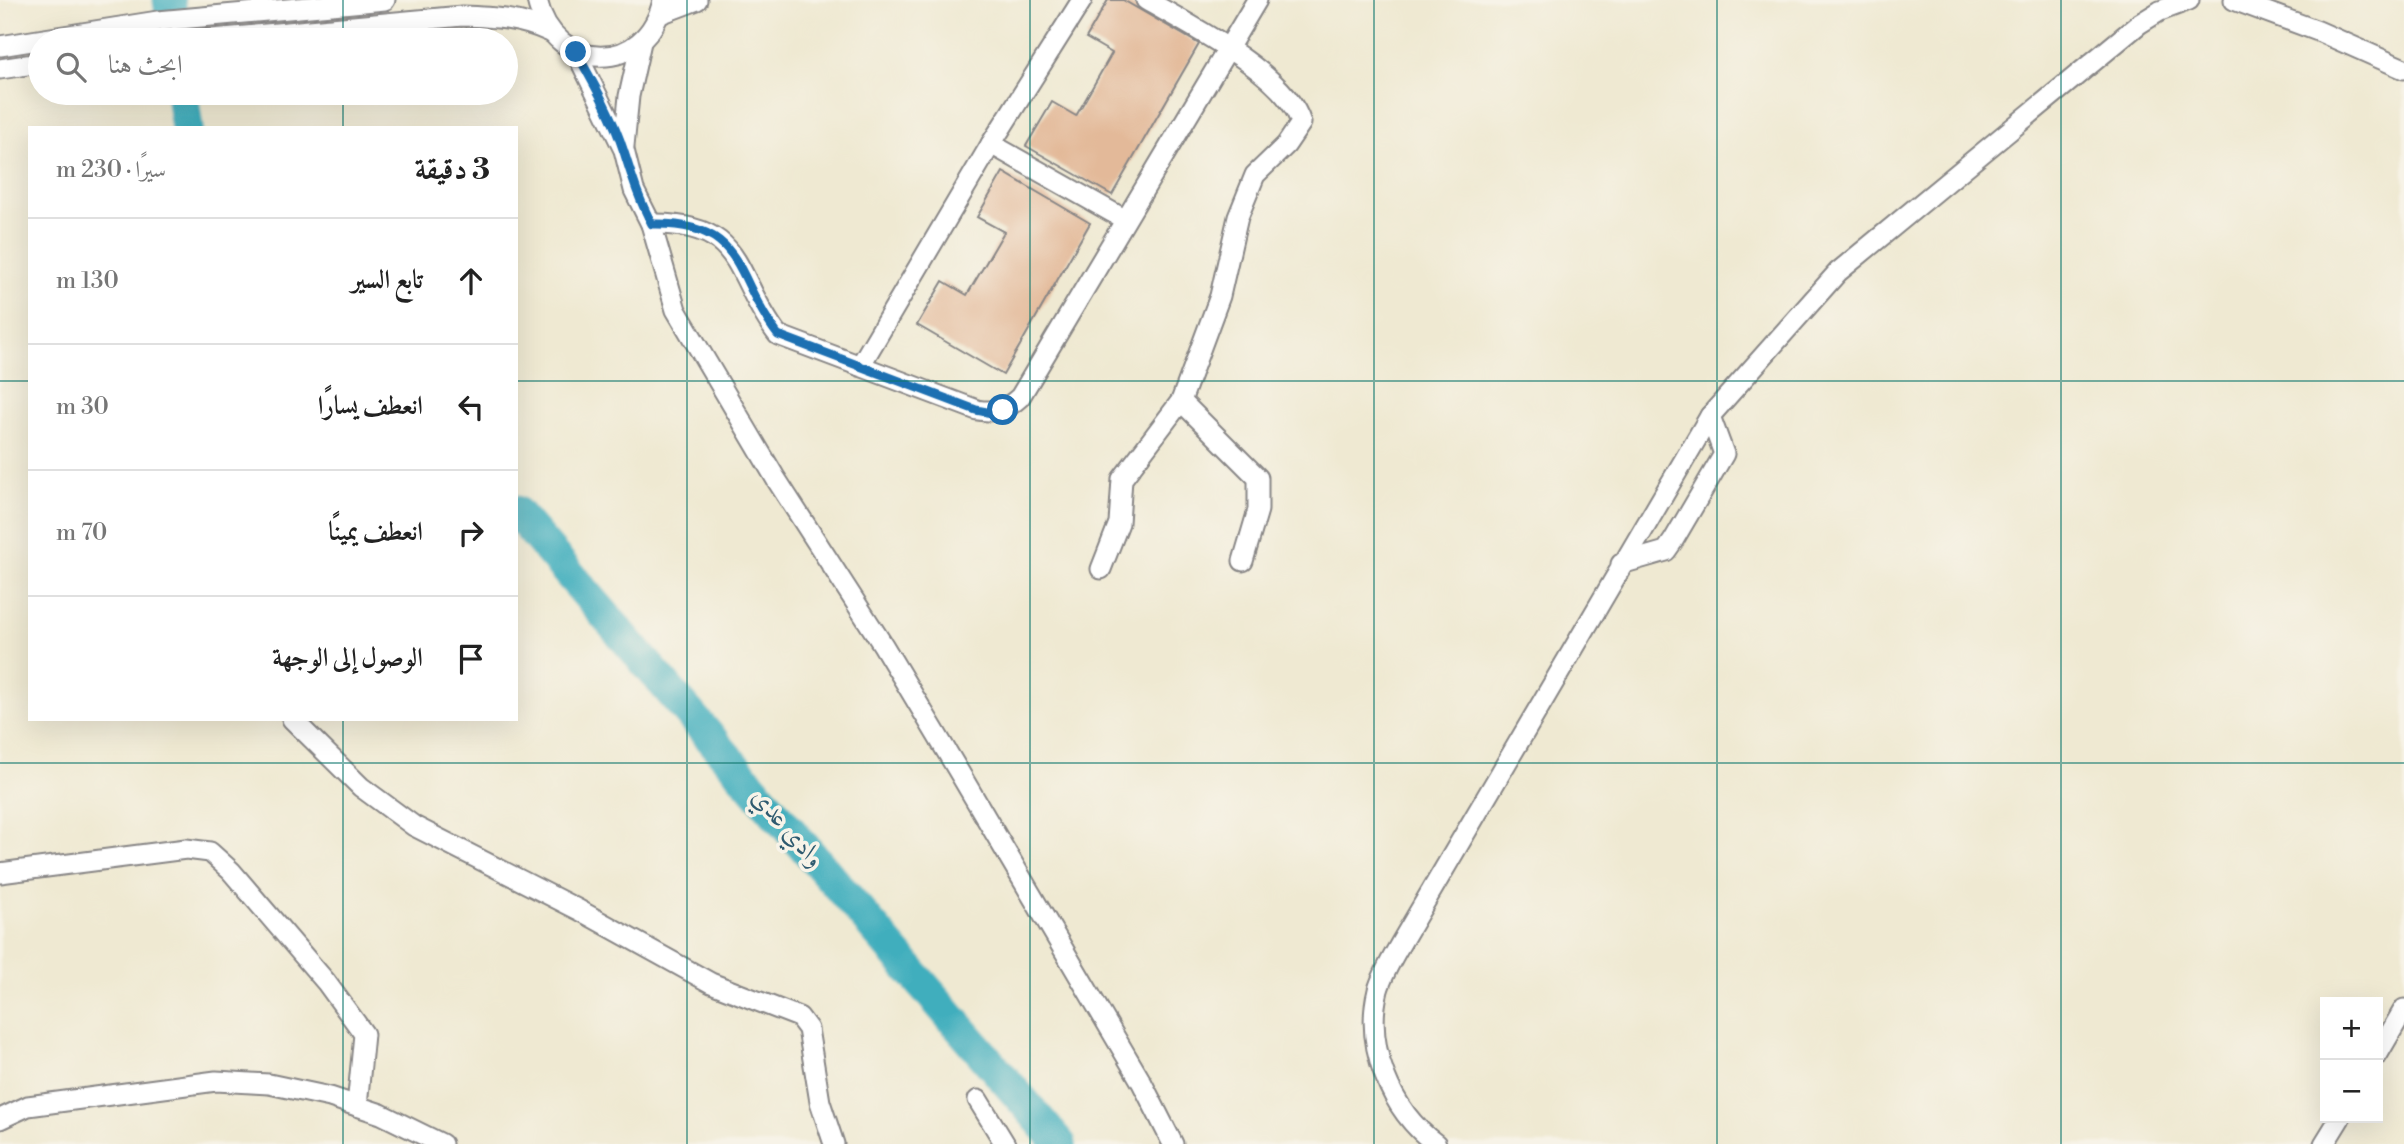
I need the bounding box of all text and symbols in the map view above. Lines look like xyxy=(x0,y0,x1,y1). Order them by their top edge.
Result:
search box xyxy=(28,28,518,105)
route end xyxy=(560,36,591,67)
icon: search xyxy=(52,48,90,86)
text: ابحث هنا xyxy=(108,49,183,81)
text: 3 دقيقة xyxy=(415,151,490,189)
text: سيرًا · 230 m xyxy=(56,156,166,184)
icon: ahead xyxy=(452,262,490,300)
text: تابع السير xyxy=(351,264,423,296)
text: 130 m xyxy=(56,267,119,295)
icon: left xyxy=(452,388,490,426)
text: انعطف يسارًا xyxy=(318,390,423,422)
text: 30 m xyxy=(56,393,109,421)
route start xyxy=(987,394,1018,425)
icon: right xyxy=(452,514,490,552)
text: انعطف يمينًا xyxy=(328,516,423,548)
text: 70 m xyxy=(56,519,107,547)
icon: arrive xyxy=(452,640,490,678)
text: الوصول إلى الوجهة xyxy=(272,642,423,674)
water label: وادي عدي xyxy=(742,782,831,877)
map controls xyxy=(2320,997,2383,1123)
button: + xyxy=(2320,997,2383,1060)
button: − xyxy=(2320,1060,2383,1123)

